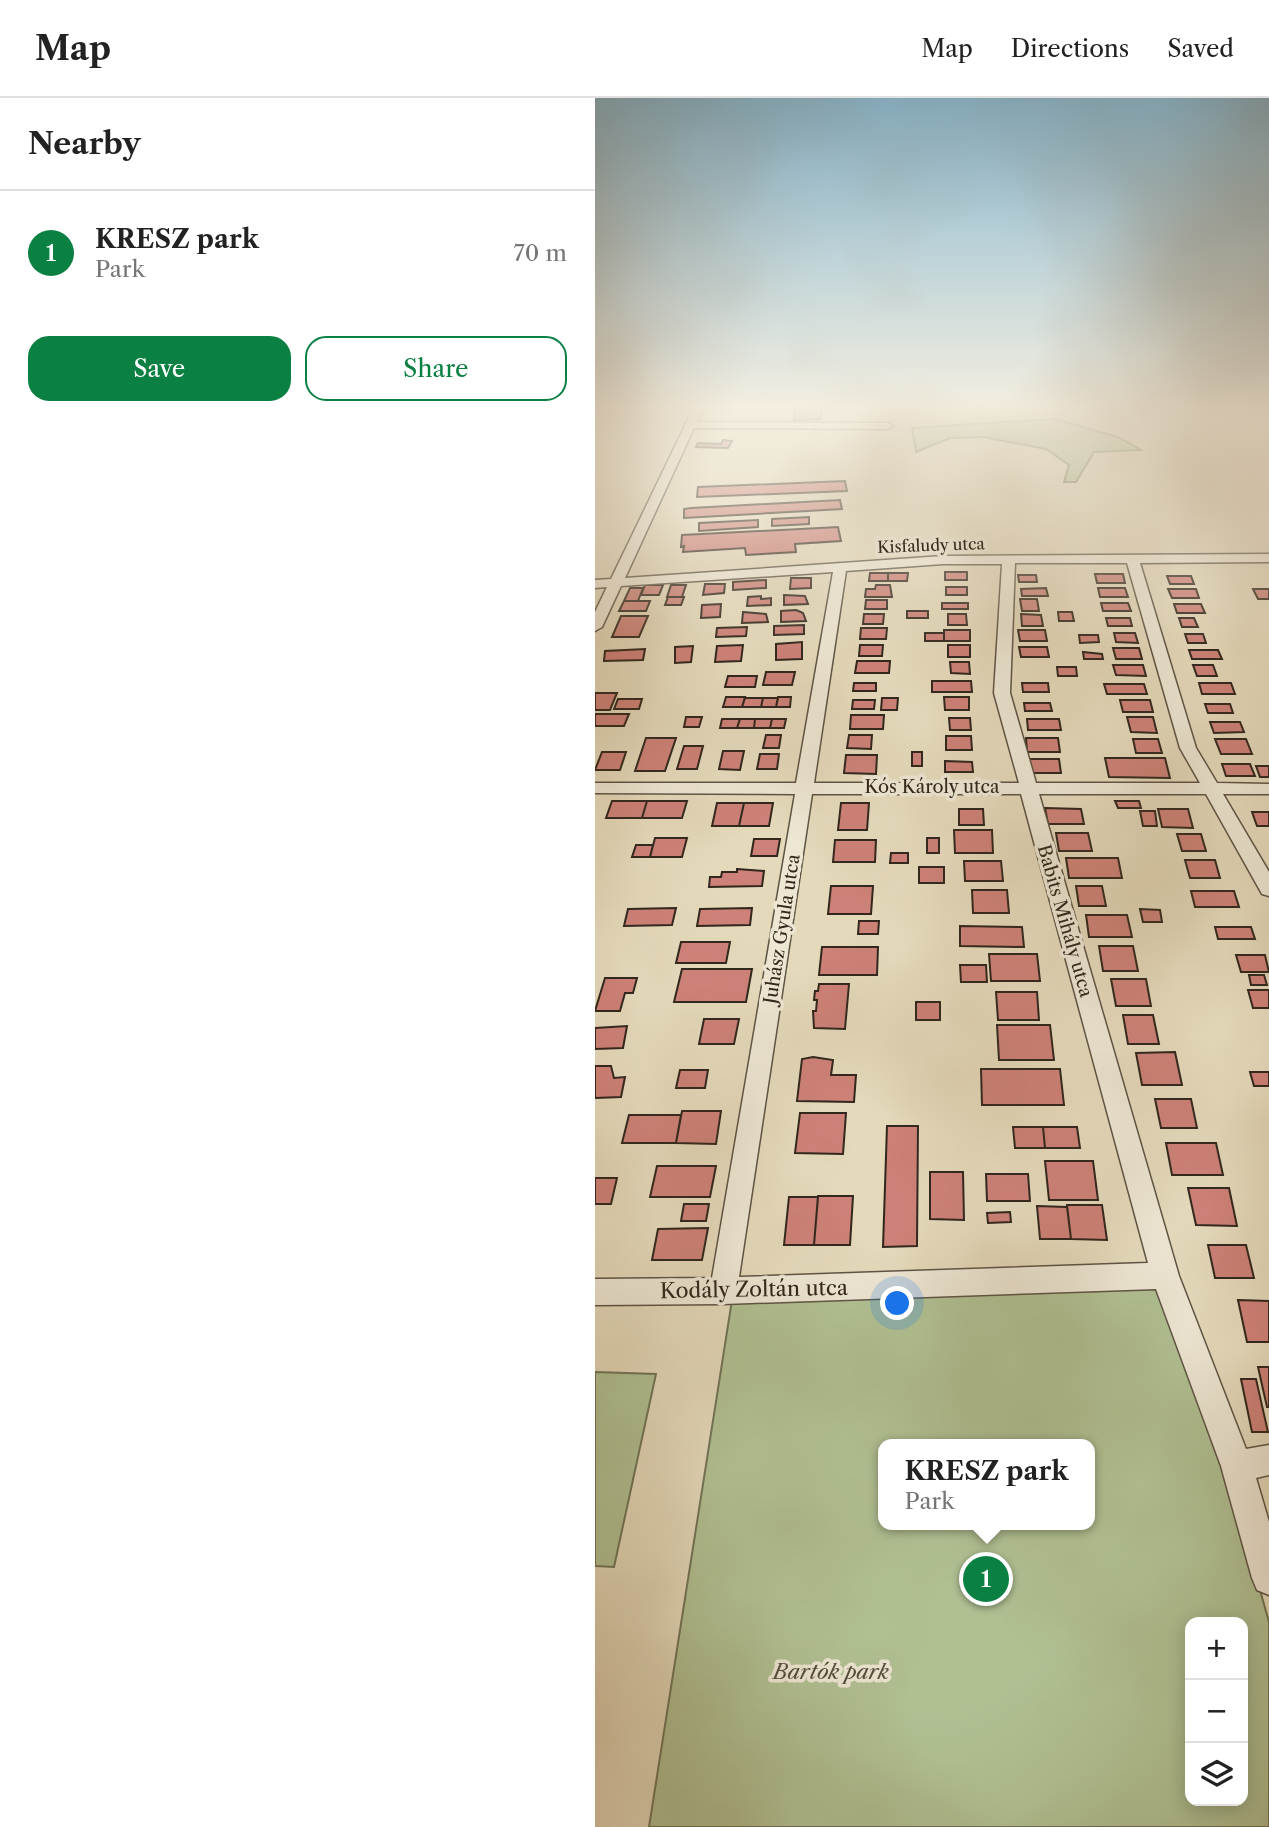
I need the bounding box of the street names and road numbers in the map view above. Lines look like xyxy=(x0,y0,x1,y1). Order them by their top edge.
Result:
street label: Kisfaludy utca xyxy=(877,533,986,557)
street label: Kós Károly utca xyxy=(865,776,1000,798)
street label: Babits Mihály utca xyxy=(1033,842,1097,1000)
street label: Juhász Gyula utca xyxy=(759,852,805,1008)
street label: Kodály Zoltán utca xyxy=(660,1275,849,1303)

